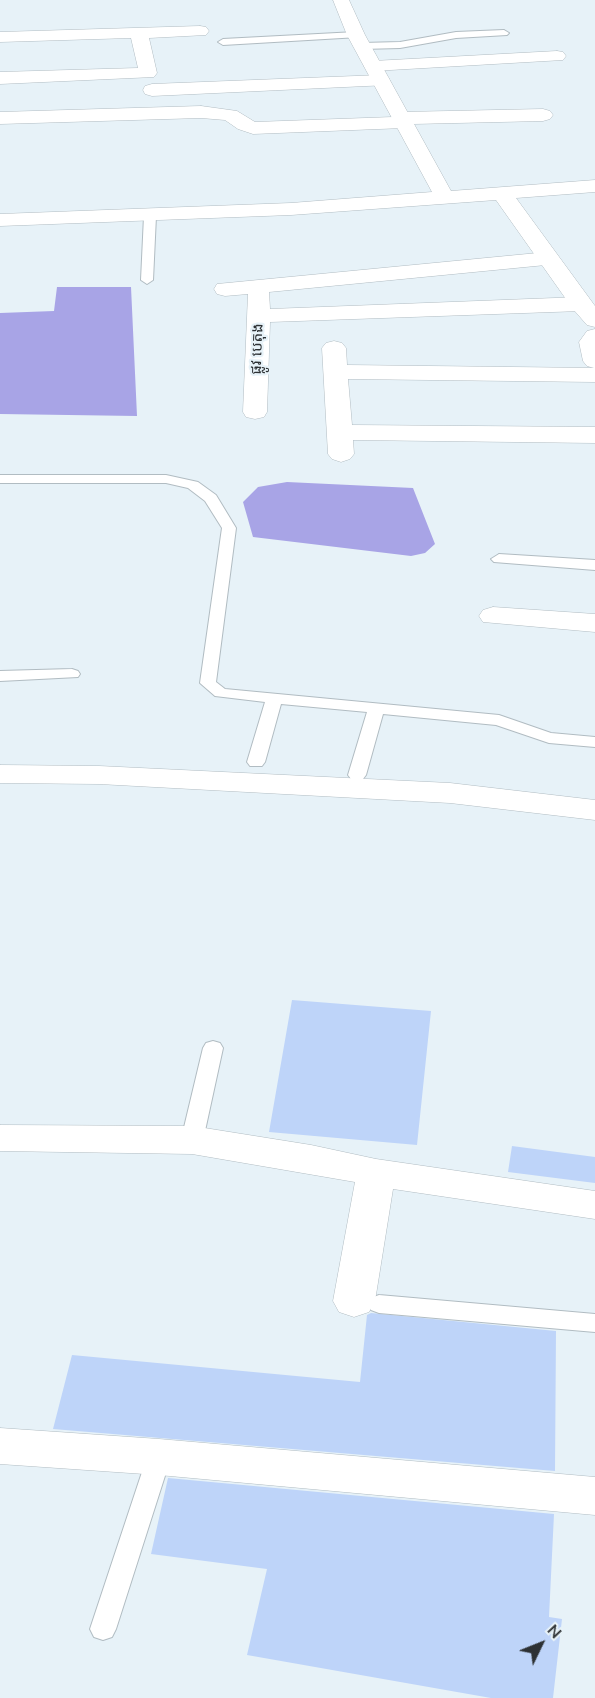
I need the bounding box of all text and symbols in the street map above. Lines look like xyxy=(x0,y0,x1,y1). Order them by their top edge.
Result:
street label: ផ្លូវ បេតុង xyxy=(248,323,268,375)
north arrow xyxy=(511,1614,571,1674)
text: N xyxy=(542,1620,566,1644)

